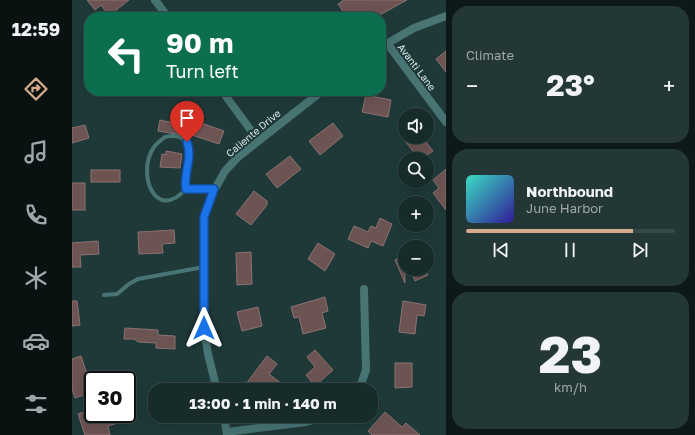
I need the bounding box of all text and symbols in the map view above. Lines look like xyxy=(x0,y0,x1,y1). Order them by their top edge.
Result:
text: 12:59 xyxy=(12,18,60,40)
text: 90 m xyxy=(166,26,233,59)
icon: left xyxy=(100,28,152,80)
street label: Avanti Lane xyxy=(395,41,439,93)
text: Climate xyxy=(466,47,514,63)
text: Turn left xyxy=(166,60,239,82)
text: 23° xyxy=(546,67,595,103)
text: − xyxy=(466,72,478,99)
text: + xyxy=(663,72,675,99)
icon: directions xyxy=(22,75,50,103)
pin xyxy=(170,101,204,142)
icon: arrive xyxy=(176,107,198,129)
street label: Caliente Drive xyxy=(223,107,283,159)
map controls xyxy=(398,108,434,276)
button: sound xyxy=(398,108,434,144)
icon: music xyxy=(22,138,50,166)
button: search xyxy=(398,152,434,188)
text: Northbound xyxy=(526,182,613,200)
button: + xyxy=(398,196,434,232)
text: June Harbor xyxy=(526,200,603,216)
icon: phone xyxy=(22,201,50,229)
icon: previous xyxy=(490,239,512,261)
icon: pause xyxy=(559,239,581,261)
icon: next xyxy=(629,239,651,261)
button: − xyxy=(398,240,434,276)
icon: climate xyxy=(22,264,50,292)
position arrow xyxy=(183,307,225,349)
text: 23 xyxy=(539,322,602,384)
icon: car xyxy=(22,327,50,355)
speed limit sign: 30 xyxy=(84,371,136,423)
text: km/h xyxy=(554,379,587,395)
icon: filters xyxy=(22,390,50,418)
text: 13:00 · 1 min · 140 m xyxy=(189,394,337,412)

